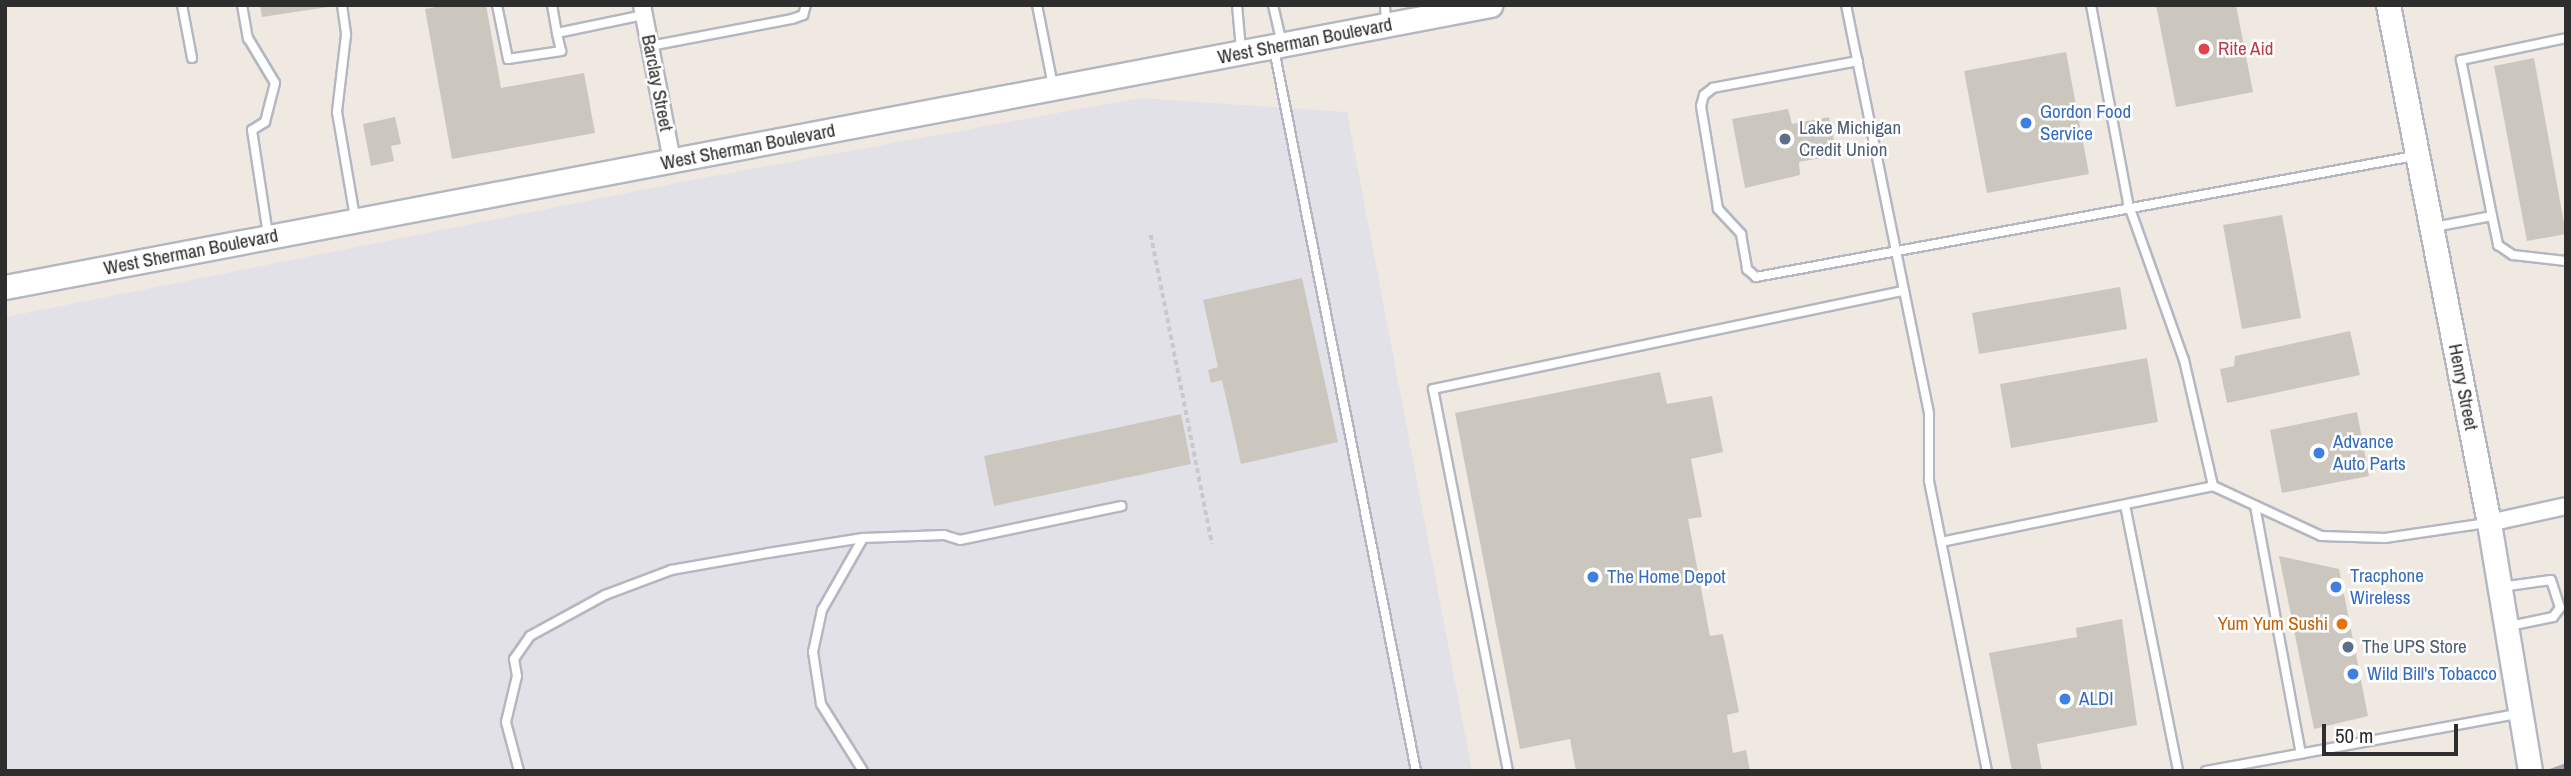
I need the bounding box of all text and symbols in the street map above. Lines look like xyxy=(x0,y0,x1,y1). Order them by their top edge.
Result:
street label: West Sherman Boulevard xyxy=(1216,13,1394,69)
street label: Barclay Street xyxy=(636,33,678,133)
place label: Rite Aid xyxy=(2218,38,2274,60)
marker: Rite Aid xyxy=(2196,41,2212,57)
place label: Gordon Food Service xyxy=(2040,101,2131,145)
marker: Gordon Food Service xyxy=(2018,115,2034,131)
place label: Lake Michigan Credit Union xyxy=(1799,117,1901,161)
street label: West Sherman Boulevard xyxy=(659,119,837,175)
marker: Lake Michigan Credit Union xyxy=(1777,131,1793,147)
street label: West Sherman Boulevard xyxy=(102,224,280,280)
street label: Henry Street xyxy=(2443,342,2483,432)
place label: Advance Auto Parts xyxy=(2333,431,2406,475)
marker: Advance Auto Parts xyxy=(2311,445,2327,461)
place label: Tracphone Wireless xyxy=(2350,565,2424,609)
place label: The Home Depot xyxy=(1607,566,1726,588)
marker: The Home Depot xyxy=(1585,569,1601,585)
marker: Tracphone Wireless xyxy=(2328,579,2344,595)
place label: Yum Yum Sushi xyxy=(2217,613,2328,635)
marker: Yum Yum Sushi xyxy=(2334,616,2350,632)
place label: The UPS Store xyxy=(2362,636,2467,658)
marker: The UPS Store xyxy=(2340,639,2356,655)
place label: Wild Bill's Tobacco xyxy=(2367,663,2497,685)
marker: Wild Bill's Tobacco xyxy=(2345,666,2361,682)
place label: ALDI xyxy=(2079,688,2114,710)
marker: ALDI xyxy=(2057,691,2073,707)
scale bar xyxy=(2326,710,2462,754)
text: 50 m xyxy=(2335,721,2373,750)

